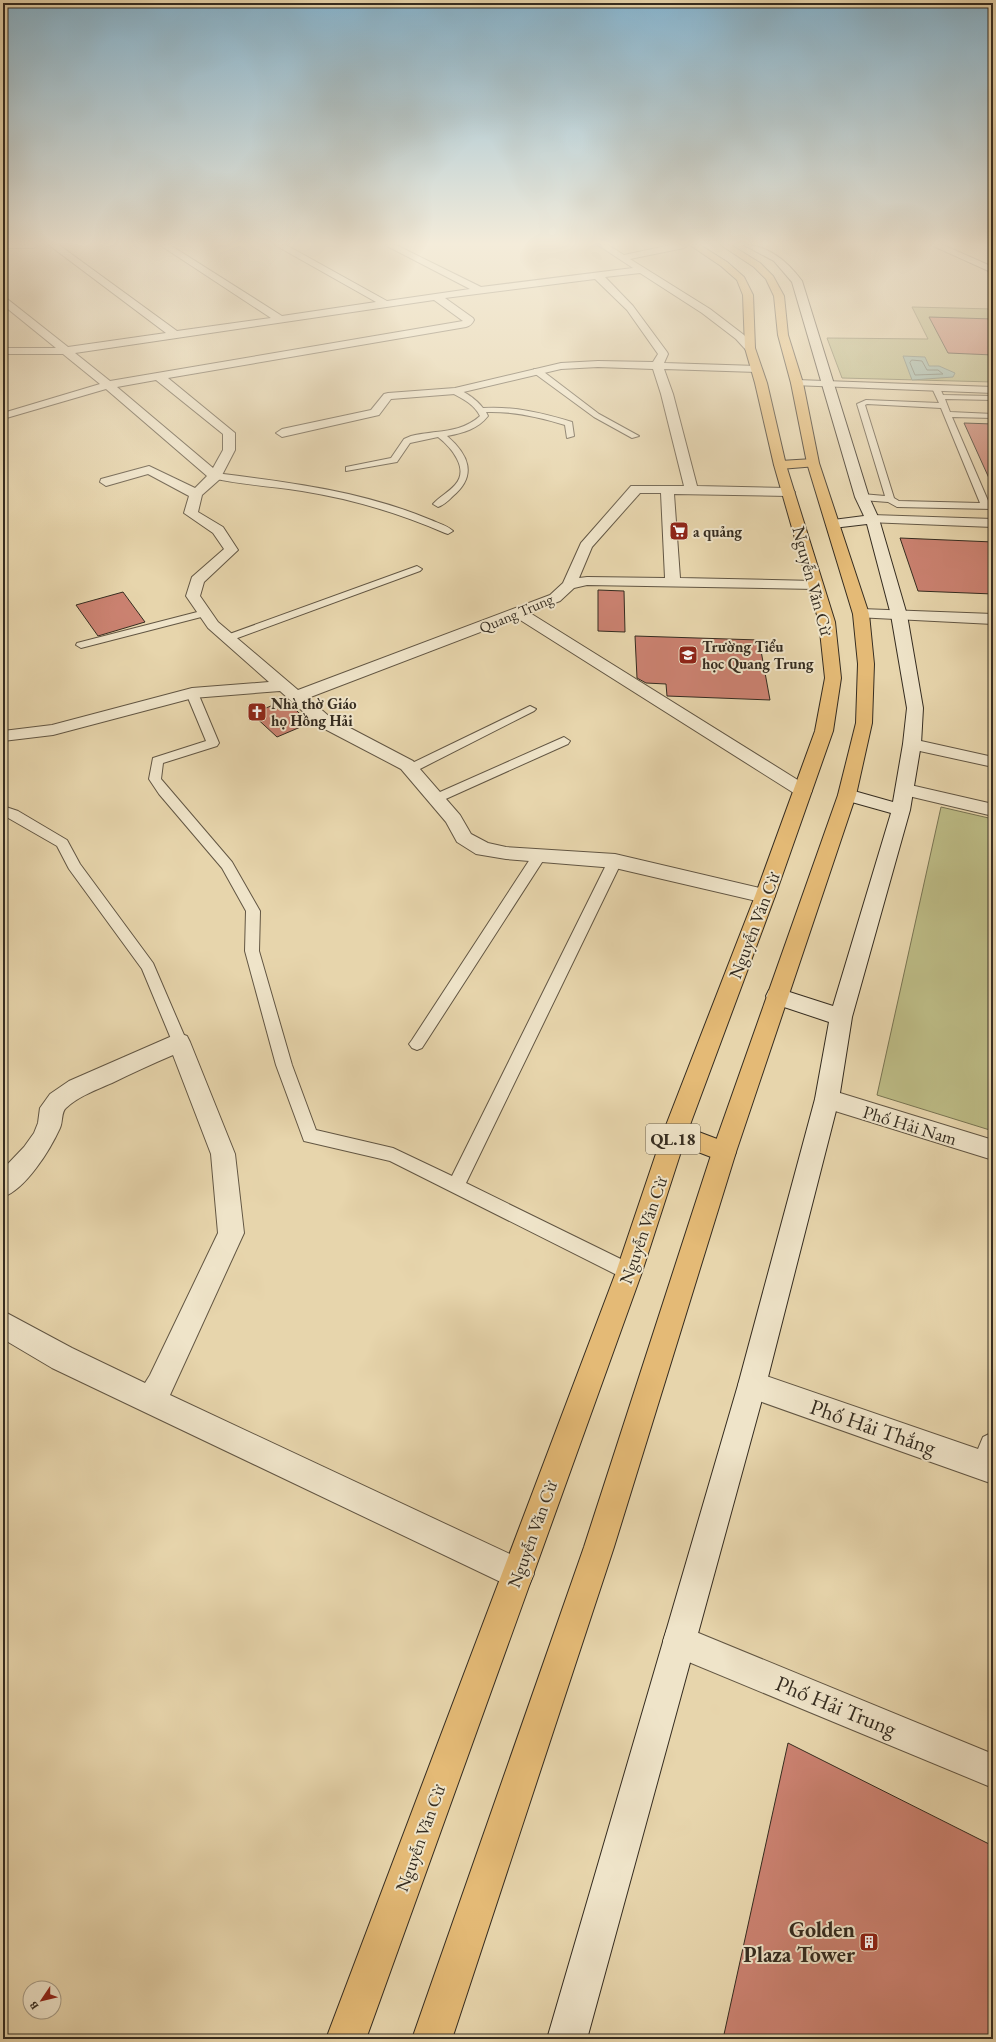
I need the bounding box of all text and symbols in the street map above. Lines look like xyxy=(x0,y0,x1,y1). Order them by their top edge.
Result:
supermarket icon: a quảng xyxy=(668,520,690,542)
place label: a quảng xyxy=(693,522,742,541)
street label: Nguyễn Văn Cừ xyxy=(787,524,839,639)
street label: Quang Trung xyxy=(476,589,556,637)
place label: Trường Tiểu học Quang Trung xyxy=(702,637,814,673)
school or university icon: Trường Tiểu học Quang Trung xyxy=(677,644,699,666)
place label: Nhà thờ Giáo họ Hồng Hải xyxy=(271,694,357,730)
church icon: Nhà thờ Giáo họ Hồng Hải xyxy=(246,701,268,723)
street label: Nguyễn Văn Cừ xyxy=(723,867,785,982)
street label: Phố Hải Nam xyxy=(860,1100,960,1150)
road number: QL.18 xyxy=(646,1124,700,1154)
street label: Nguyễn Văn Cừ xyxy=(614,1172,672,1287)
street label: Phố Hải Thắng xyxy=(806,1392,940,1462)
street label: Nguyễn Văn Cừ xyxy=(502,1476,562,1591)
street label: Phố Hải Trung xyxy=(771,1669,901,1744)
street label: Nguyễn Văn Cừ xyxy=(390,1780,450,1895)
place label: Golden Plaza Tower xyxy=(743,1915,856,1969)
building icon: Golden Plaza Tower xyxy=(858,1931,880,1953)
north arrow xyxy=(22,1980,62,2020)
text: B xyxy=(26,1999,42,2013)

